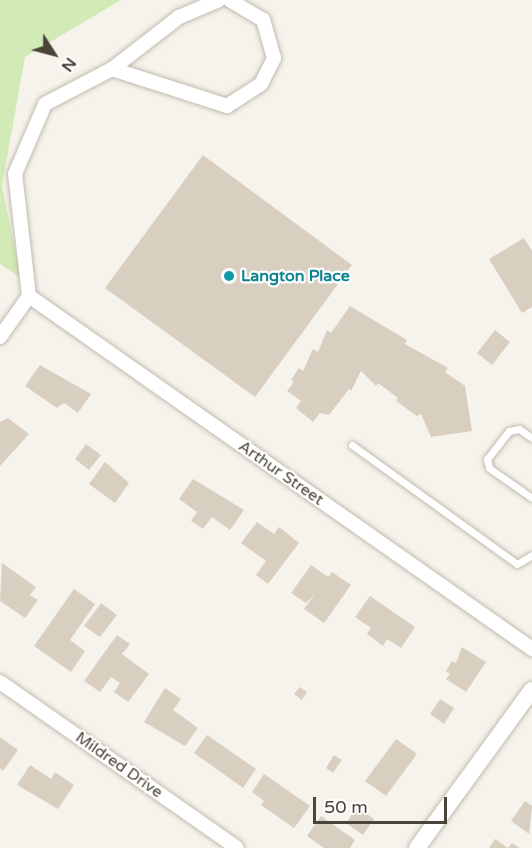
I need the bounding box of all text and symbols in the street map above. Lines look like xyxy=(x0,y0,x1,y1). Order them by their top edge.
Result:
north arrow xyxy=(24,24,84,84)
text: N xyxy=(57,53,80,76)
place label: Langton Place xyxy=(241,266,350,286)
marker: Langton Place xyxy=(222,269,236,283)
street label: Arthur Street xyxy=(235,437,327,509)
street label: Mildred Drive xyxy=(72,728,166,802)
scale bar xyxy=(316,785,450,823)
text: 50 m xyxy=(324,796,368,818)

